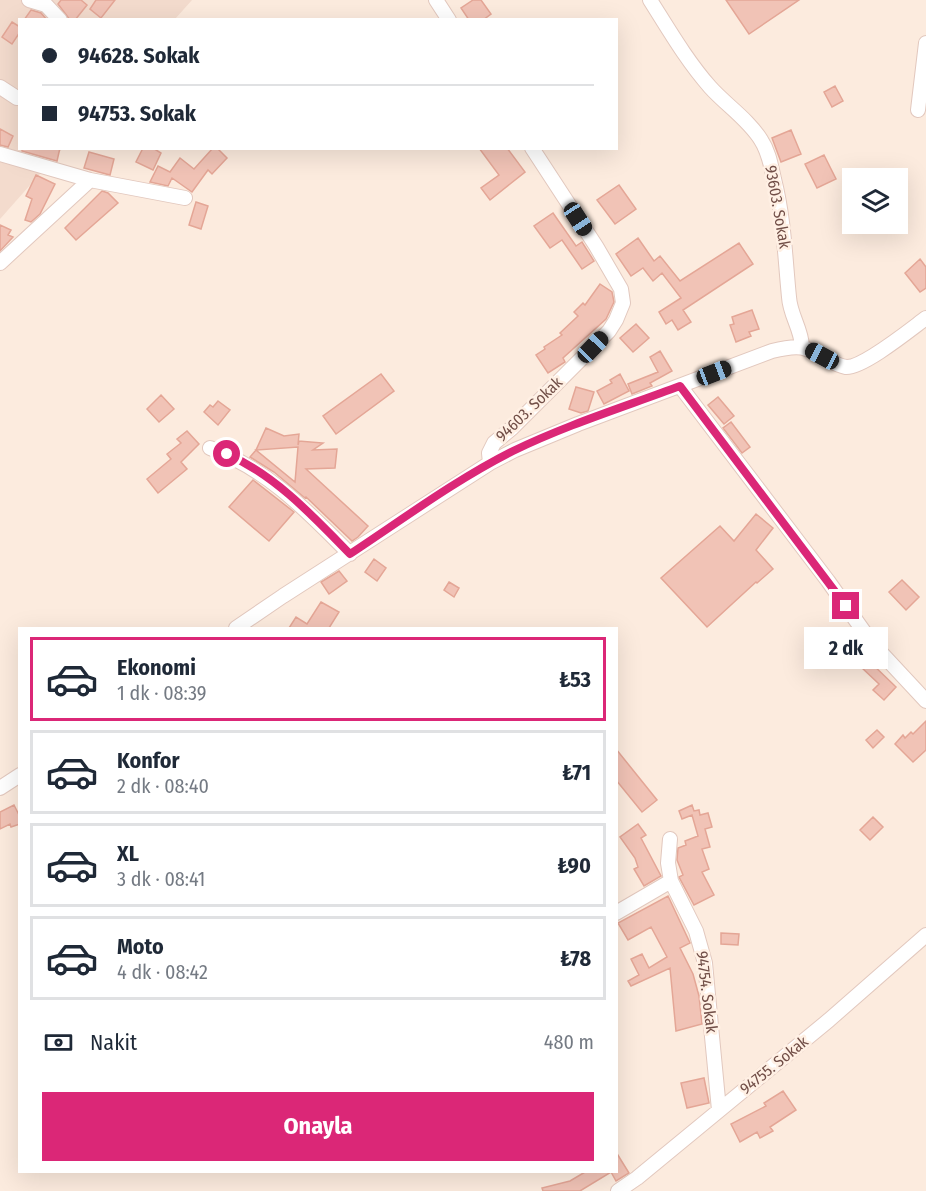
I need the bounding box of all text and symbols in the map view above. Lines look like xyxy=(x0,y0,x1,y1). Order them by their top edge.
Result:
text: 94628. Sokak xyxy=(78,42,199,69)
text: 94753. Sokak xyxy=(78,100,196,127)
street label: 93603. Sokak xyxy=(761,164,795,251)
map controls xyxy=(842,168,908,234)
button: layers xyxy=(842,168,908,234)
car xyxy=(561,199,595,239)
car xyxy=(574,328,612,366)
car xyxy=(802,340,842,372)
car xyxy=(694,358,734,388)
street label: 94603. Sokak xyxy=(492,372,566,445)
route start xyxy=(213,440,240,467)
route end xyxy=(832,592,859,619)
callout: 2 dk xyxy=(804,627,888,669)
text: 2 dk xyxy=(829,636,863,660)
icon: car xyxy=(45,652,99,706)
text: Ekonomi xyxy=(117,654,196,681)
text: ₺53 xyxy=(559,666,591,693)
text: 1 dk · 08:39 xyxy=(117,681,207,705)
icon: car xyxy=(45,745,99,799)
text: Konfor xyxy=(117,747,179,774)
text: ₺71 xyxy=(562,759,591,786)
text: 2 dk · 08:40 xyxy=(117,774,209,798)
icon: car xyxy=(45,838,99,892)
text: XL xyxy=(117,840,139,867)
text: ₺90 xyxy=(557,852,591,879)
text: 3 dk · 08:41 xyxy=(117,867,205,891)
icon: car xyxy=(45,931,99,985)
text: Moto xyxy=(117,933,164,960)
text: ₺78 xyxy=(560,945,591,972)
street label: 94754. Sokak xyxy=(693,950,722,1035)
text: 4 dk · 08:42 xyxy=(117,960,208,984)
icon: cash xyxy=(42,1026,75,1059)
text: Nakit xyxy=(90,1029,137,1056)
text: 480 m xyxy=(544,1030,594,1054)
street label: 94755. Sokak xyxy=(736,1031,812,1098)
button: Onayla xyxy=(42,1092,594,1161)

